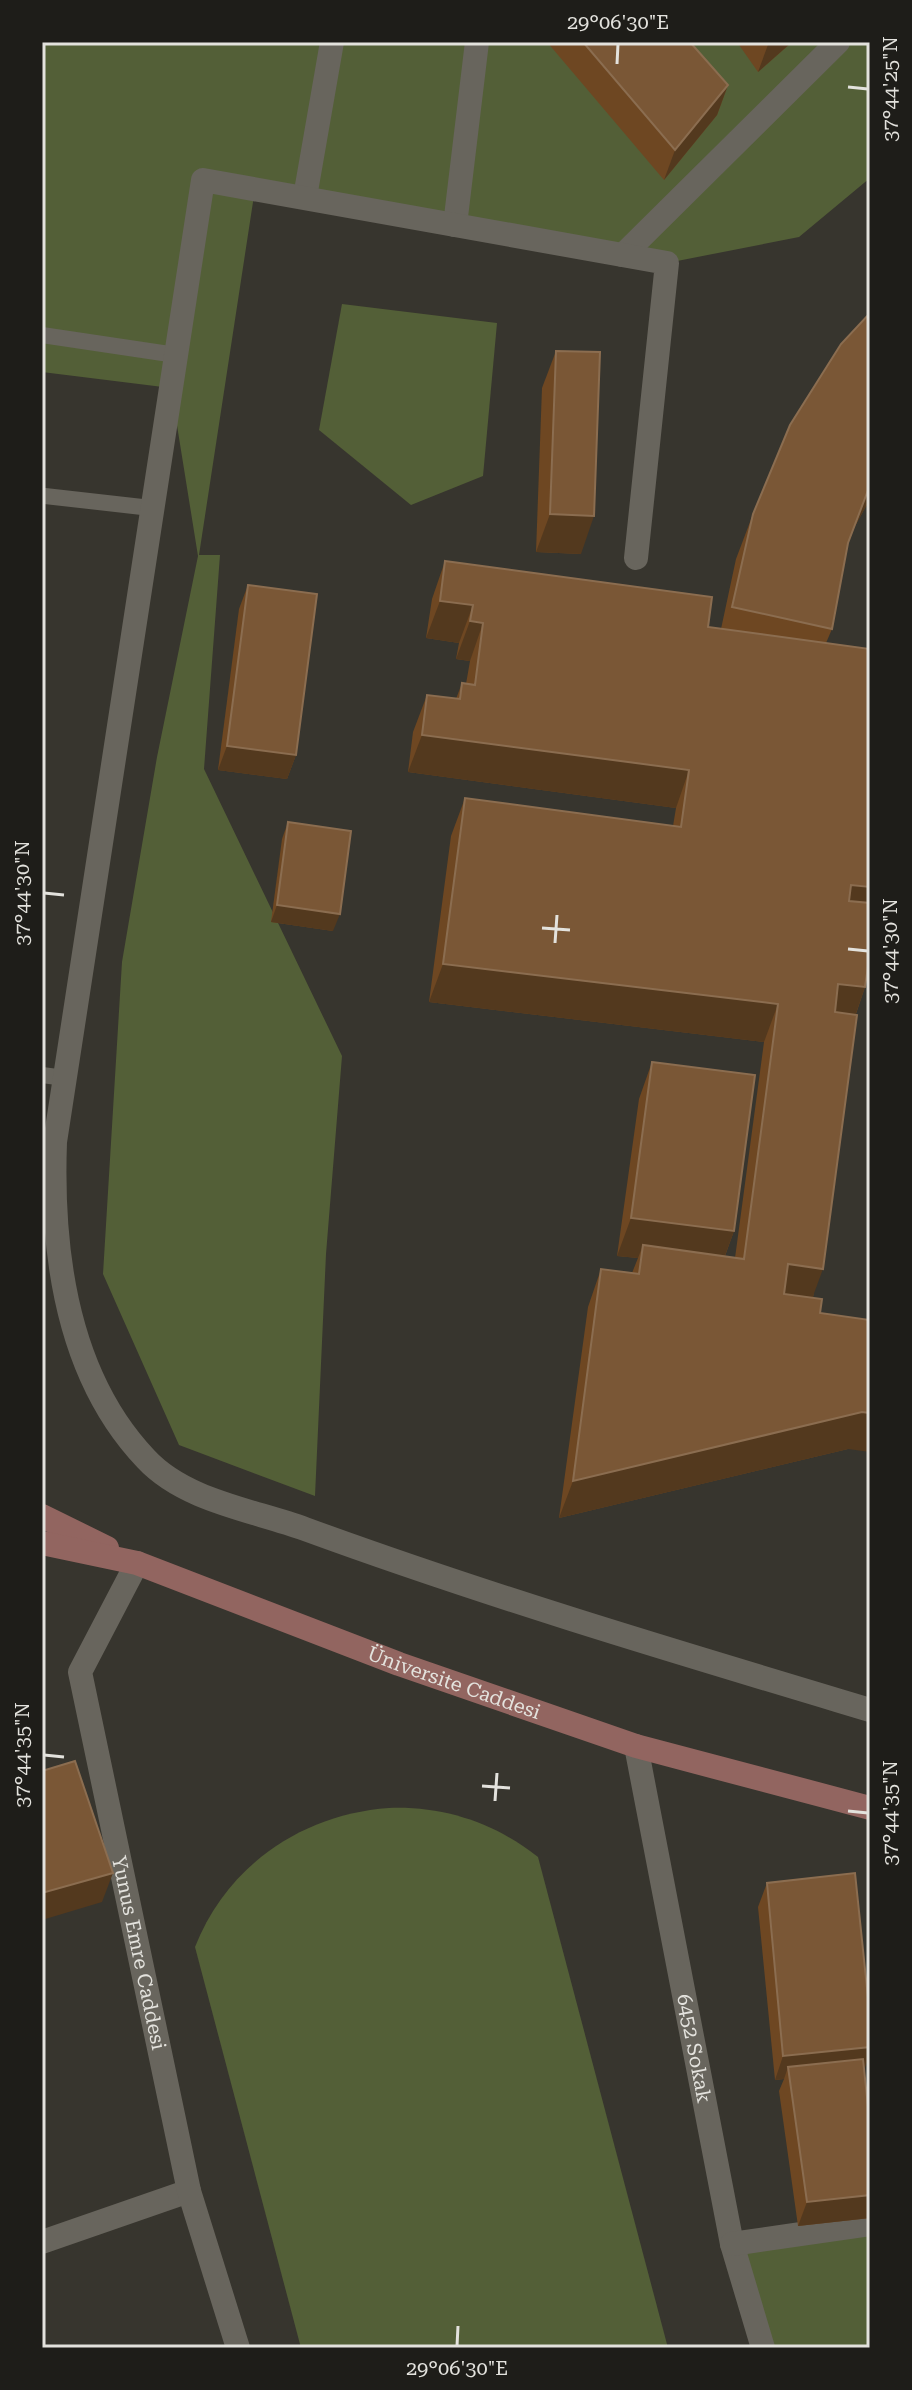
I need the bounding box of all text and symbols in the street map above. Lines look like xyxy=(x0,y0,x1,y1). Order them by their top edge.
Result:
text: 29°06'30"E xyxy=(567,10,669,34)
text: 37°44'25"N xyxy=(878,36,902,142)
text: 37°44'30"N xyxy=(10,840,34,946)
text: 37°44'30"N xyxy=(878,898,902,1004)
street label: Üniversite Caddesi xyxy=(364,1641,544,1724)
text: 37°44'35"N xyxy=(10,1702,34,1808)
text: 37°44'35"N xyxy=(878,1760,902,1866)
street label: Yunus Emre Caddesi xyxy=(107,1854,171,2052)
street label: 6452 Sokak xyxy=(672,1992,717,2105)
text: 29°06'30"E xyxy=(406,2356,508,2380)

